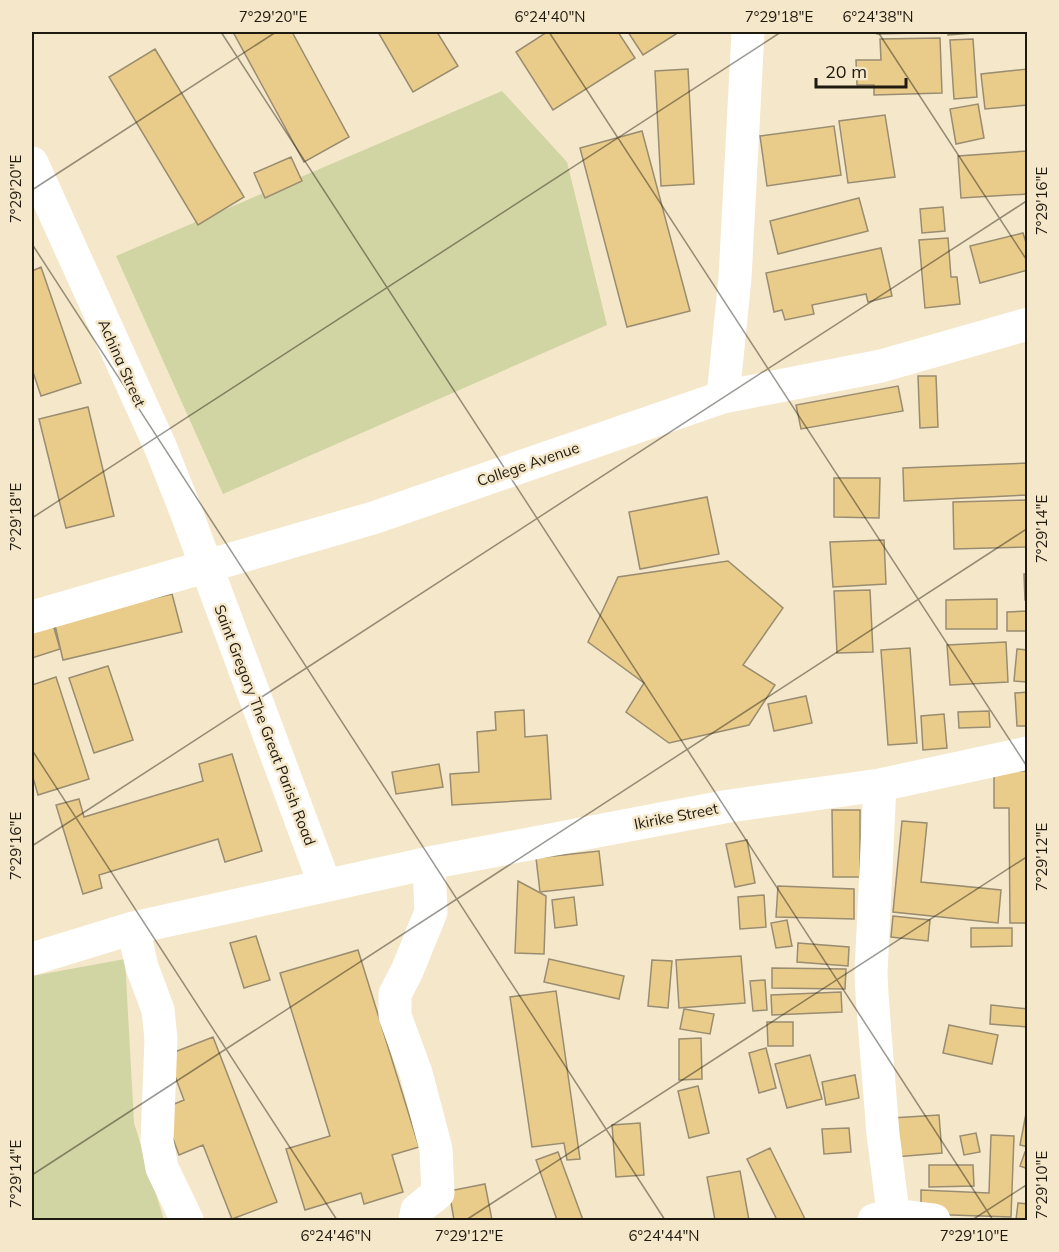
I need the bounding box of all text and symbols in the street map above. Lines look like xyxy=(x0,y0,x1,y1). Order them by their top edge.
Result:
text: 7°29'20"E xyxy=(239,7,307,26)
text: 6°24'40"N xyxy=(515,7,585,26)
text: 7°29'18"E xyxy=(745,7,813,26)
text: 6°24'38"N xyxy=(843,7,913,26)
scale bar xyxy=(816,51,906,89)
text: 20 m xyxy=(825,60,867,83)
text: 7°29'20"E xyxy=(6,155,25,223)
text: 7°29'16"E xyxy=(1032,167,1051,235)
street label: Achina Street xyxy=(94,316,150,410)
street label: College Avenue xyxy=(474,438,582,490)
text: 7°29'18"E xyxy=(6,483,25,551)
text: 7°29'14"E xyxy=(1032,495,1051,563)
street label: Saint Gregory The Great Parish Road xyxy=(210,602,320,848)
street label: Ikirike Street xyxy=(632,799,720,833)
text: 7°29'16"E xyxy=(6,812,25,880)
text: 7°29'12"E xyxy=(1032,823,1051,891)
text: 7°29'14"E xyxy=(6,1140,25,1208)
text: 7°29'10"E xyxy=(1032,1151,1051,1219)
text: 6°24'46"N xyxy=(301,1226,371,1245)
text: 7°29'12"E xyxy=(435,1226,503,1245)
text: 6°24'44"N xyxy=(629,1226,699,1245)
text: 7°29'10"E xyxy=(940,1226,1008,1245)

